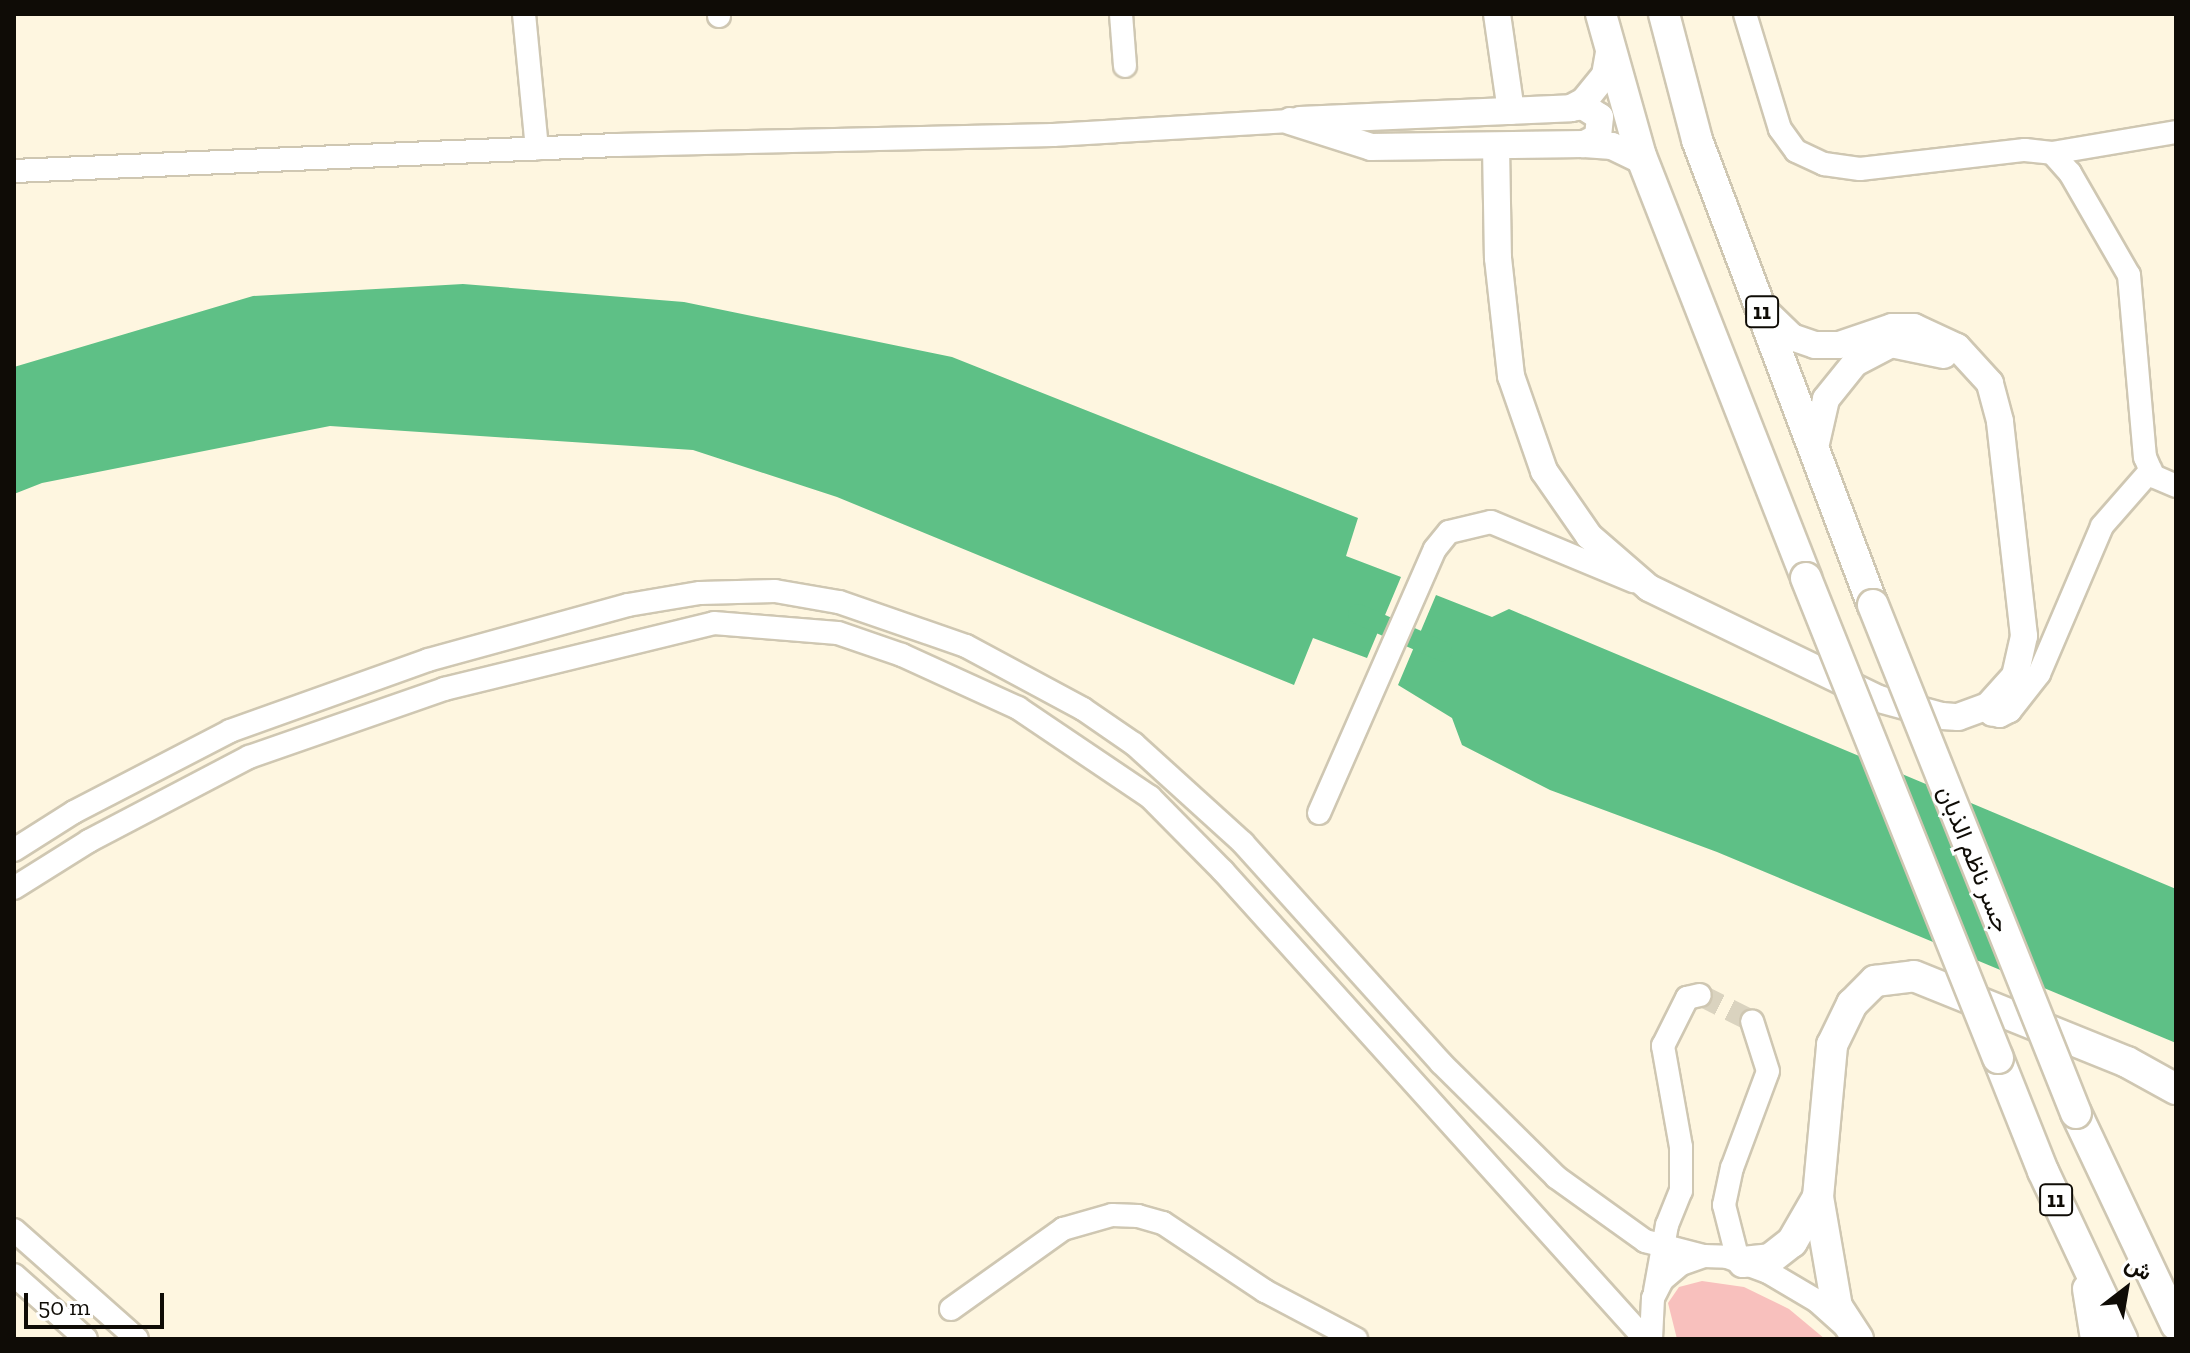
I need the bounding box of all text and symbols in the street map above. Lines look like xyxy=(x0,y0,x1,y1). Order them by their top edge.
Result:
road number: 11 xyxy=(1744,294,1780,330)
street label: جسر ناظم الذبان xyxy=(1932,782,2016,936)
road number: 11 xyxy=(2038,1182,2074,1218)
north arrow xyxy=(2086,1249,2166,1329)
text: ش xyxy=(2120,1250,2157,1286)
scale bar xyxy=(28,1277,168,1327)
text: 50 m xyxy=(38,1292,90,1321)

